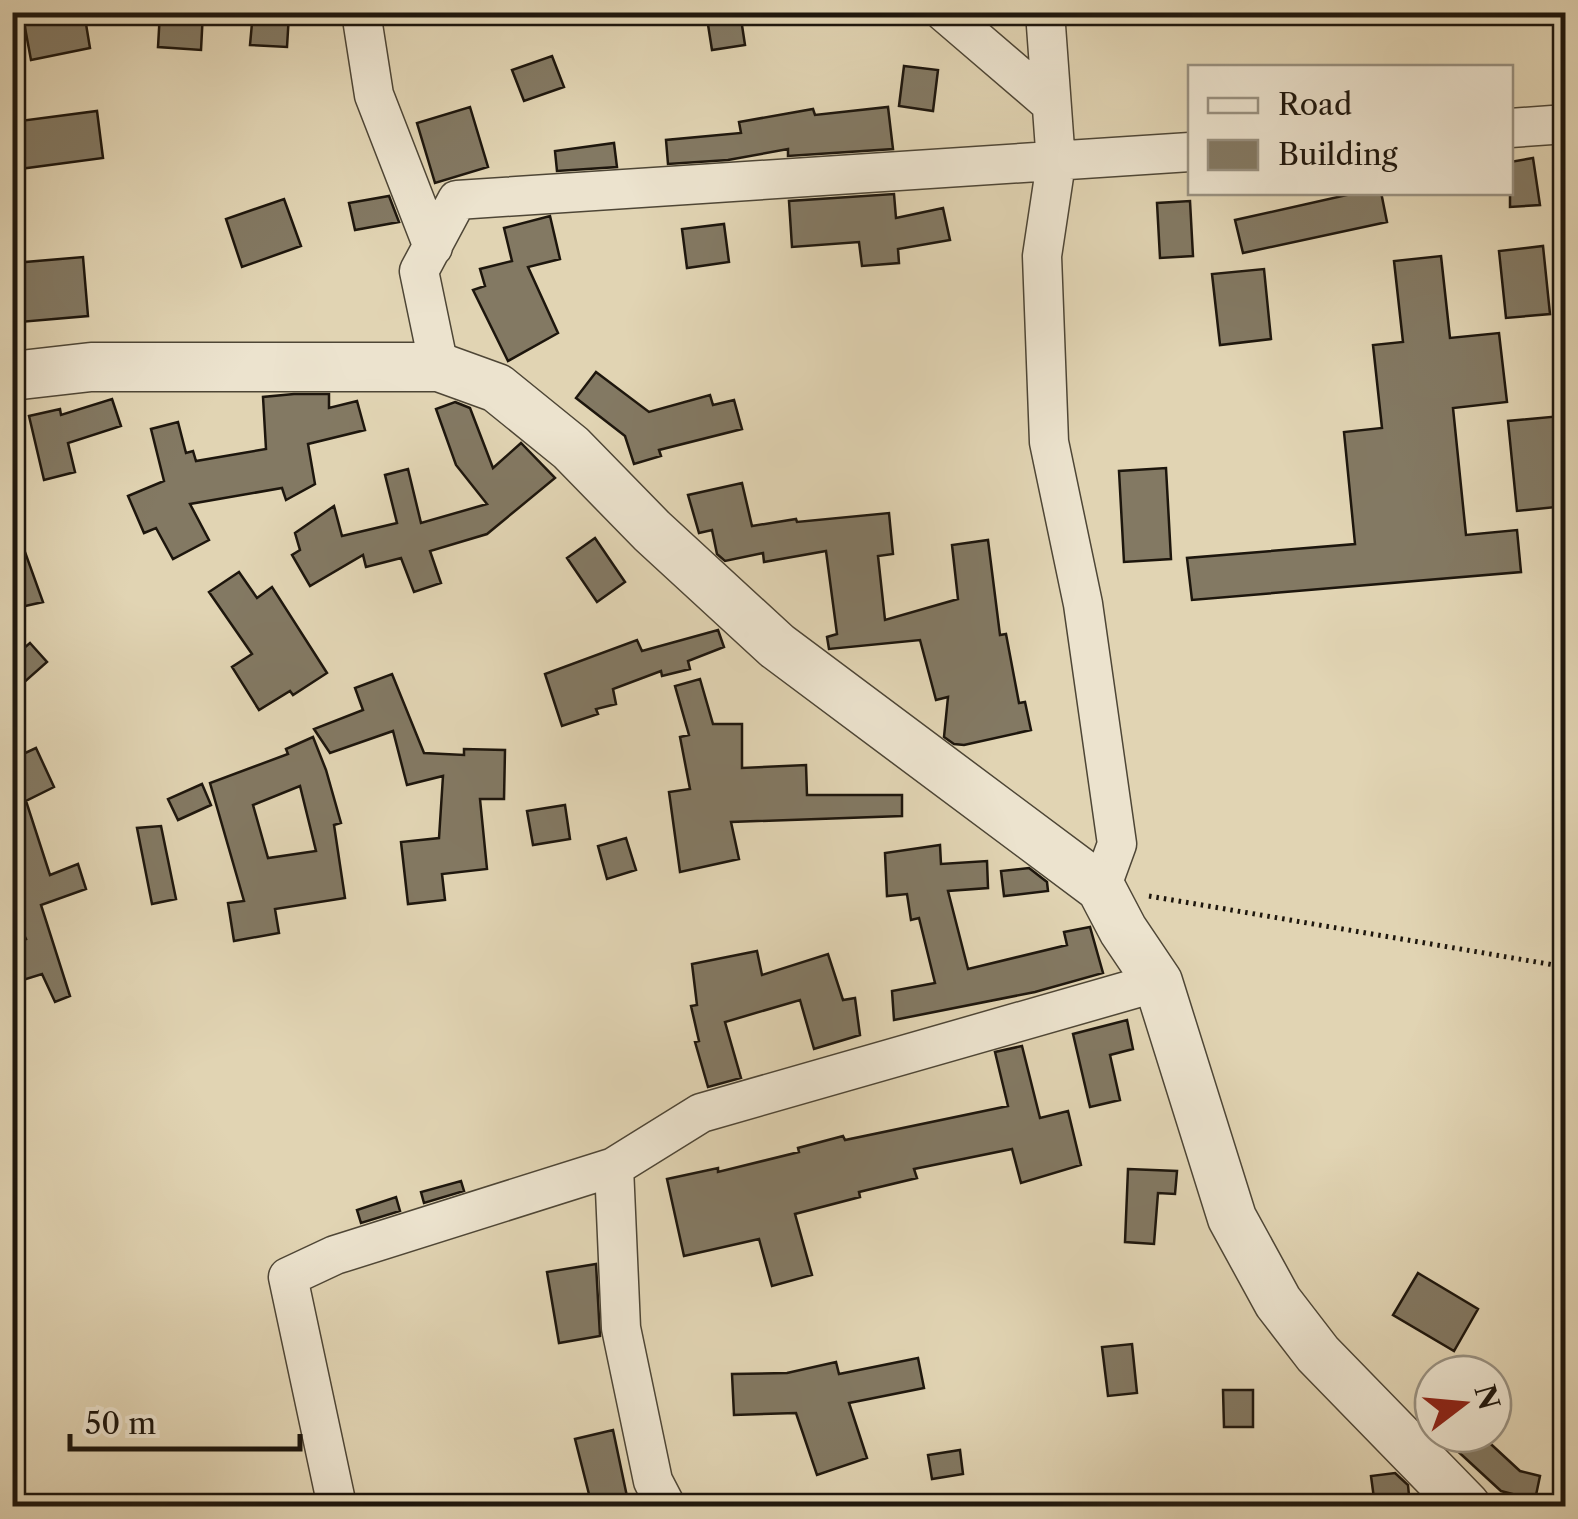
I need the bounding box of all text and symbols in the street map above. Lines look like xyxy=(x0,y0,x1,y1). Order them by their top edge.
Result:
legend xyxy=(1188,65,1513,195)
text: Road xyxy=(1278,86,1352,123)
text: Building xyxy=(1278,136,1398,173)
north arrow xyxy=(1413,1354,1513,1454)
text: N xyxy=(1467,1381,1507,1413)
scale bar xyxy=(70,1389,300,1451)
text: 50 m xyxy=(85,1405,156,1442)

